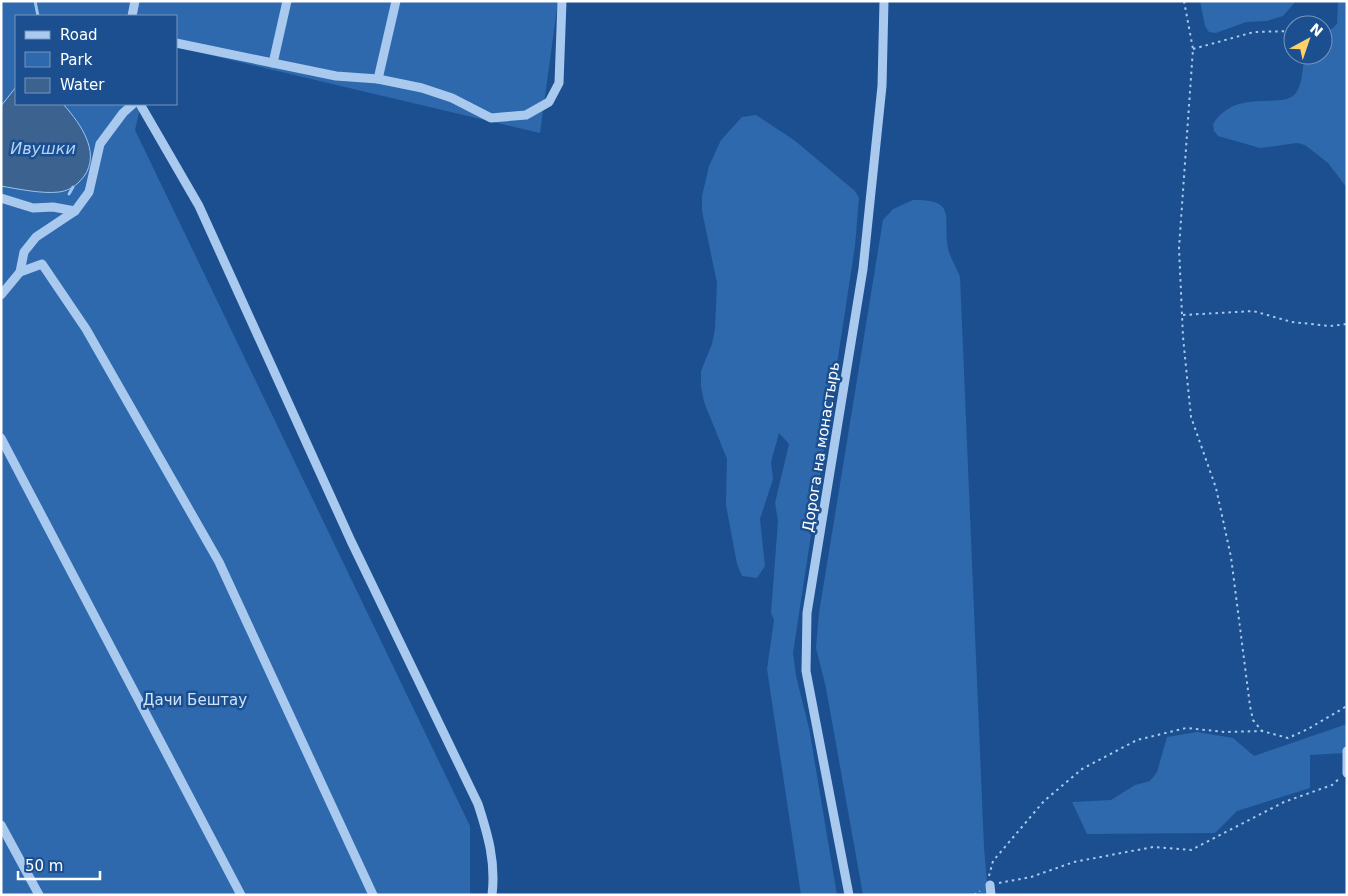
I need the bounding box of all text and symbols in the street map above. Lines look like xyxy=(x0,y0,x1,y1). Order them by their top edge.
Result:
legend xyxy=(15,15,178,105)
north arrow xyxy=(1283,15,1333,65)
text: N xyxy=(1307,20,1326,40)
text: Road xyxy=(60,26,98,44)
text: Park xyxy=(60,51,93,69)
text: Water xyxy=(60,76,105,94)
water label: Ивушки xyxy=(10,139,76,158)
street label: Дорога на монастырь xyxy=(799,361,843,533)
park label: Дачи Бештау xyxy=(143,691,247,709)
scale bar xyxy=(18,848,100,880)
text: 50 m xyxy=(25,857,63,875)

